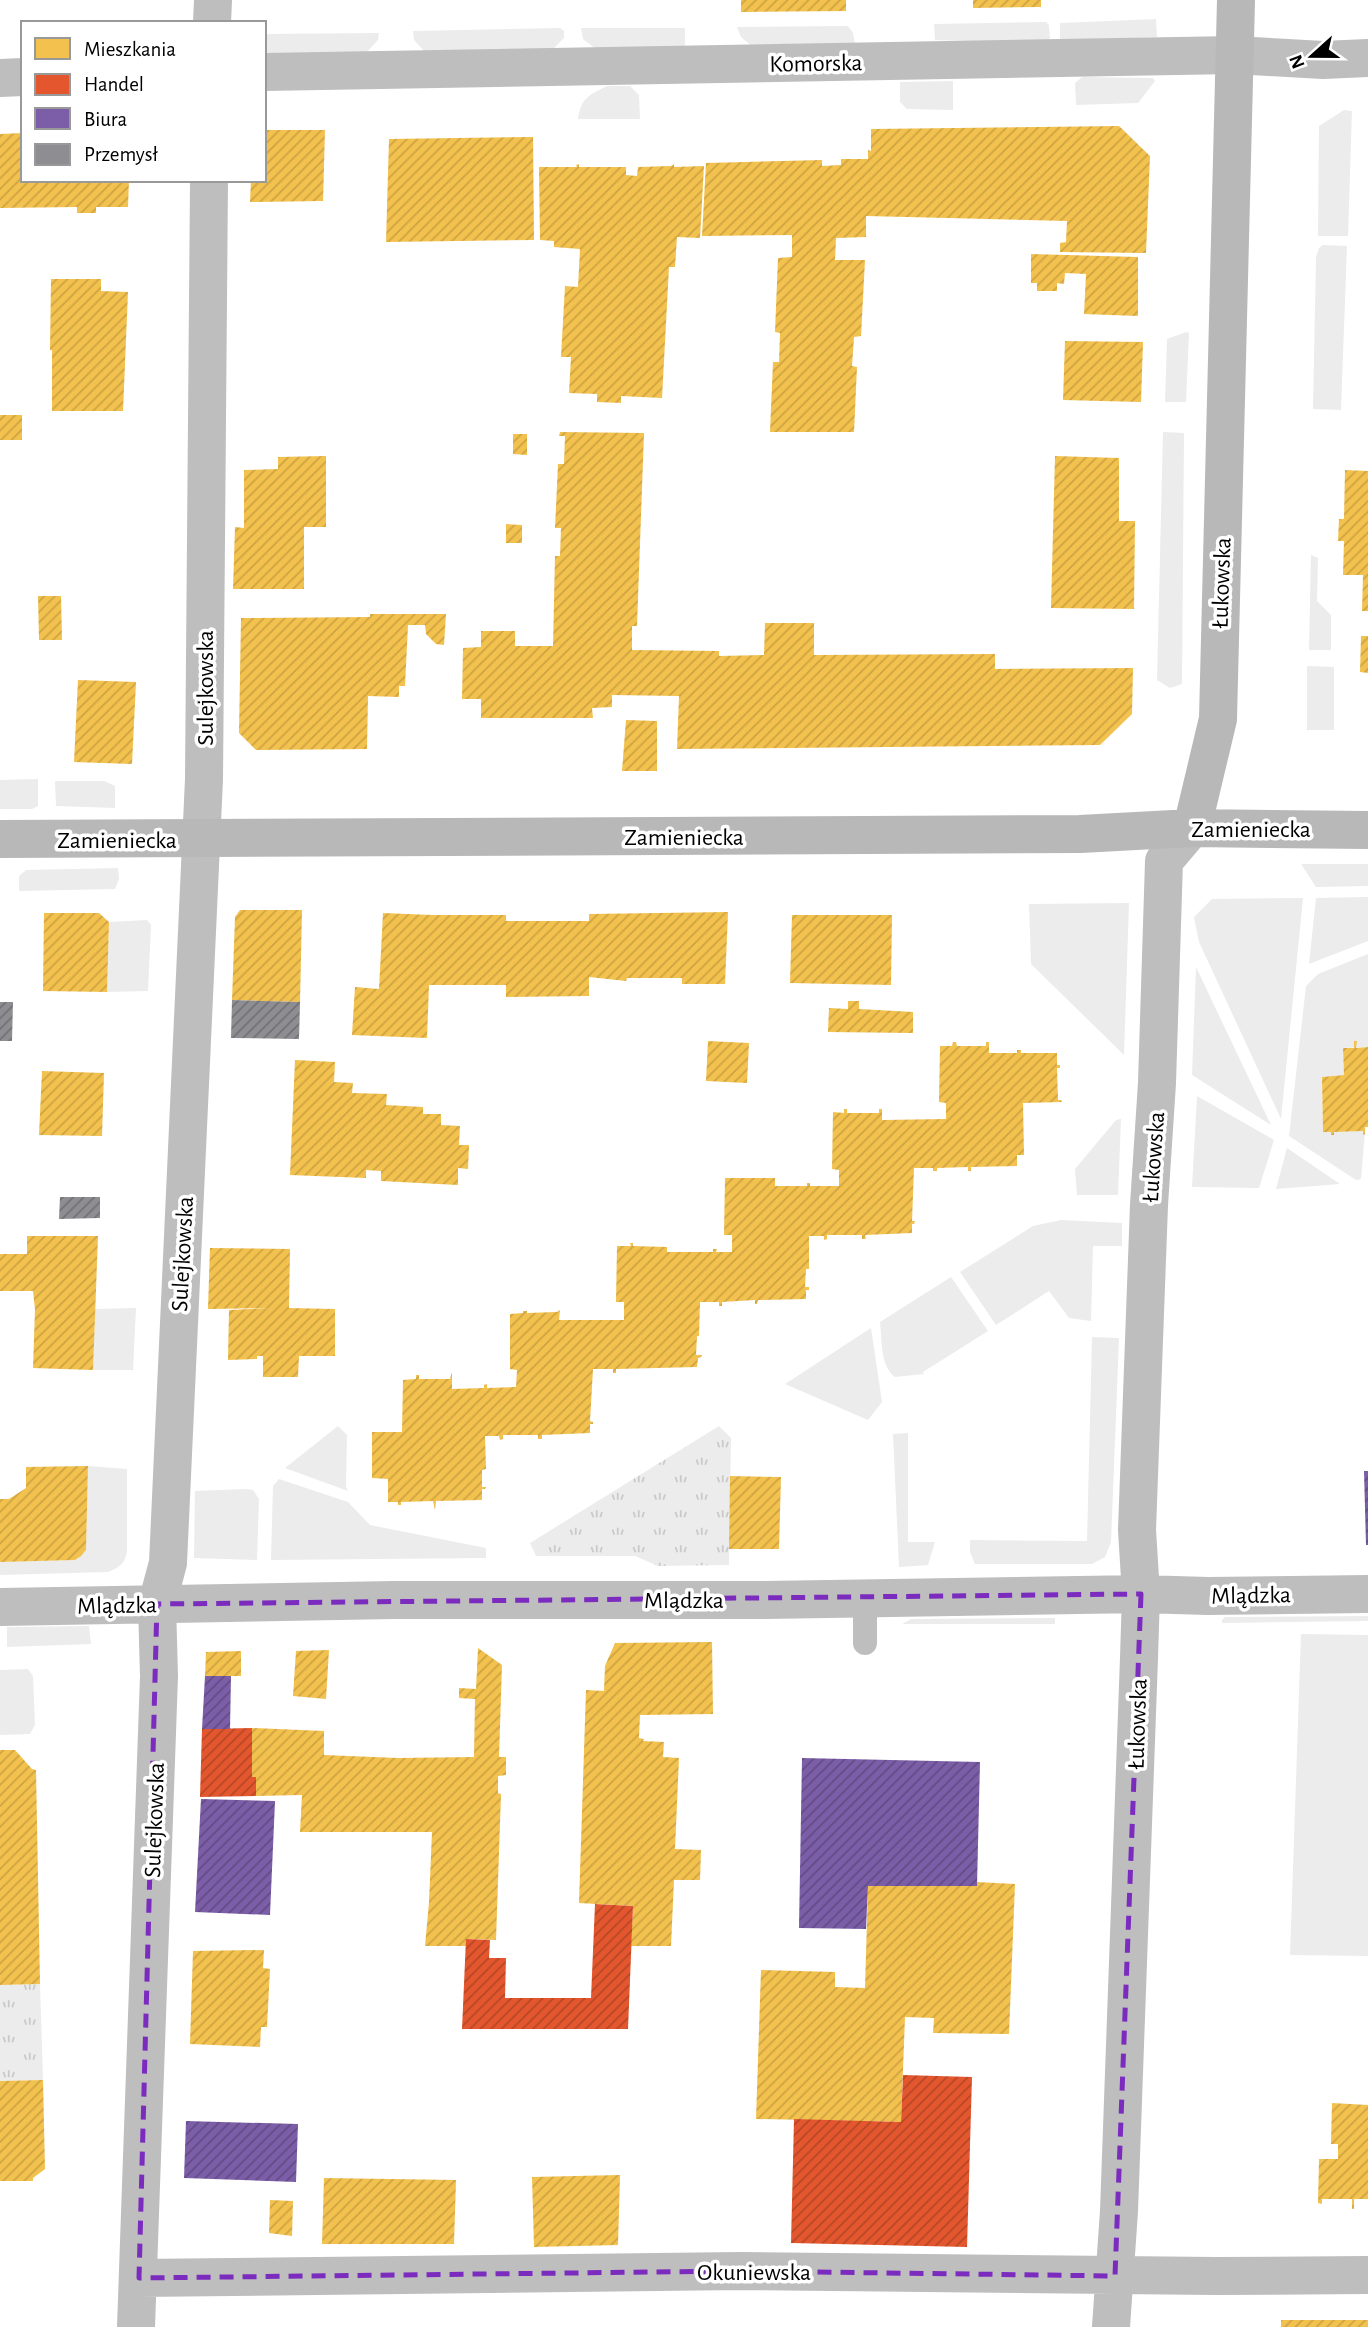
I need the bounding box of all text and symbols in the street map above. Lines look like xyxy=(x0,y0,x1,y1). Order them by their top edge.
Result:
legend xyxy=(21,21,266,182)
north arrow xyxy=(1277,21,1347,91)
text: Mieszkania xyxy=(84,39,176,60)
street label: Komorska xyxy=(769,51,863,77)
text: N xyxy=(1286,52,1309,71)
text: Handel xyxy=(84,74,144,95)
text: Biura xyxy=(84,109,127,130)
text: Przemysł xyxy=(84,144,159,165)
street label: Łukowska xyxy=(1208,537,1236,629)
street label: Sulejkowska xyxy=(194,630,218,746)
street label: Zamieniecka xyxy=(1191,818,1311,842)
street label: Zamieniecka xyxy=(624,826,744,850)
street label: Zamieniecka xyxy=(57,829,177,853)
street label: Łukowska xyxy=(1139,1111,1169,1203)
street label: Sulejkowska xyxy=(168,1196,198,1312)
street label: Mlądzka xyxy=(1211,1583,1291,1609)
street label: Mlądzka xyxy=(644,1589,724,1613)
street label: Mlądzka xyxy=(77,1593,157,1619)
street label: Łukowska xyxy=(1124,1678,1152,1770)
street label: Sulejkowska xyxy=(141,1762,169,1878)
street label: Okuniewska xyxy=(697,2261,811,2285)

